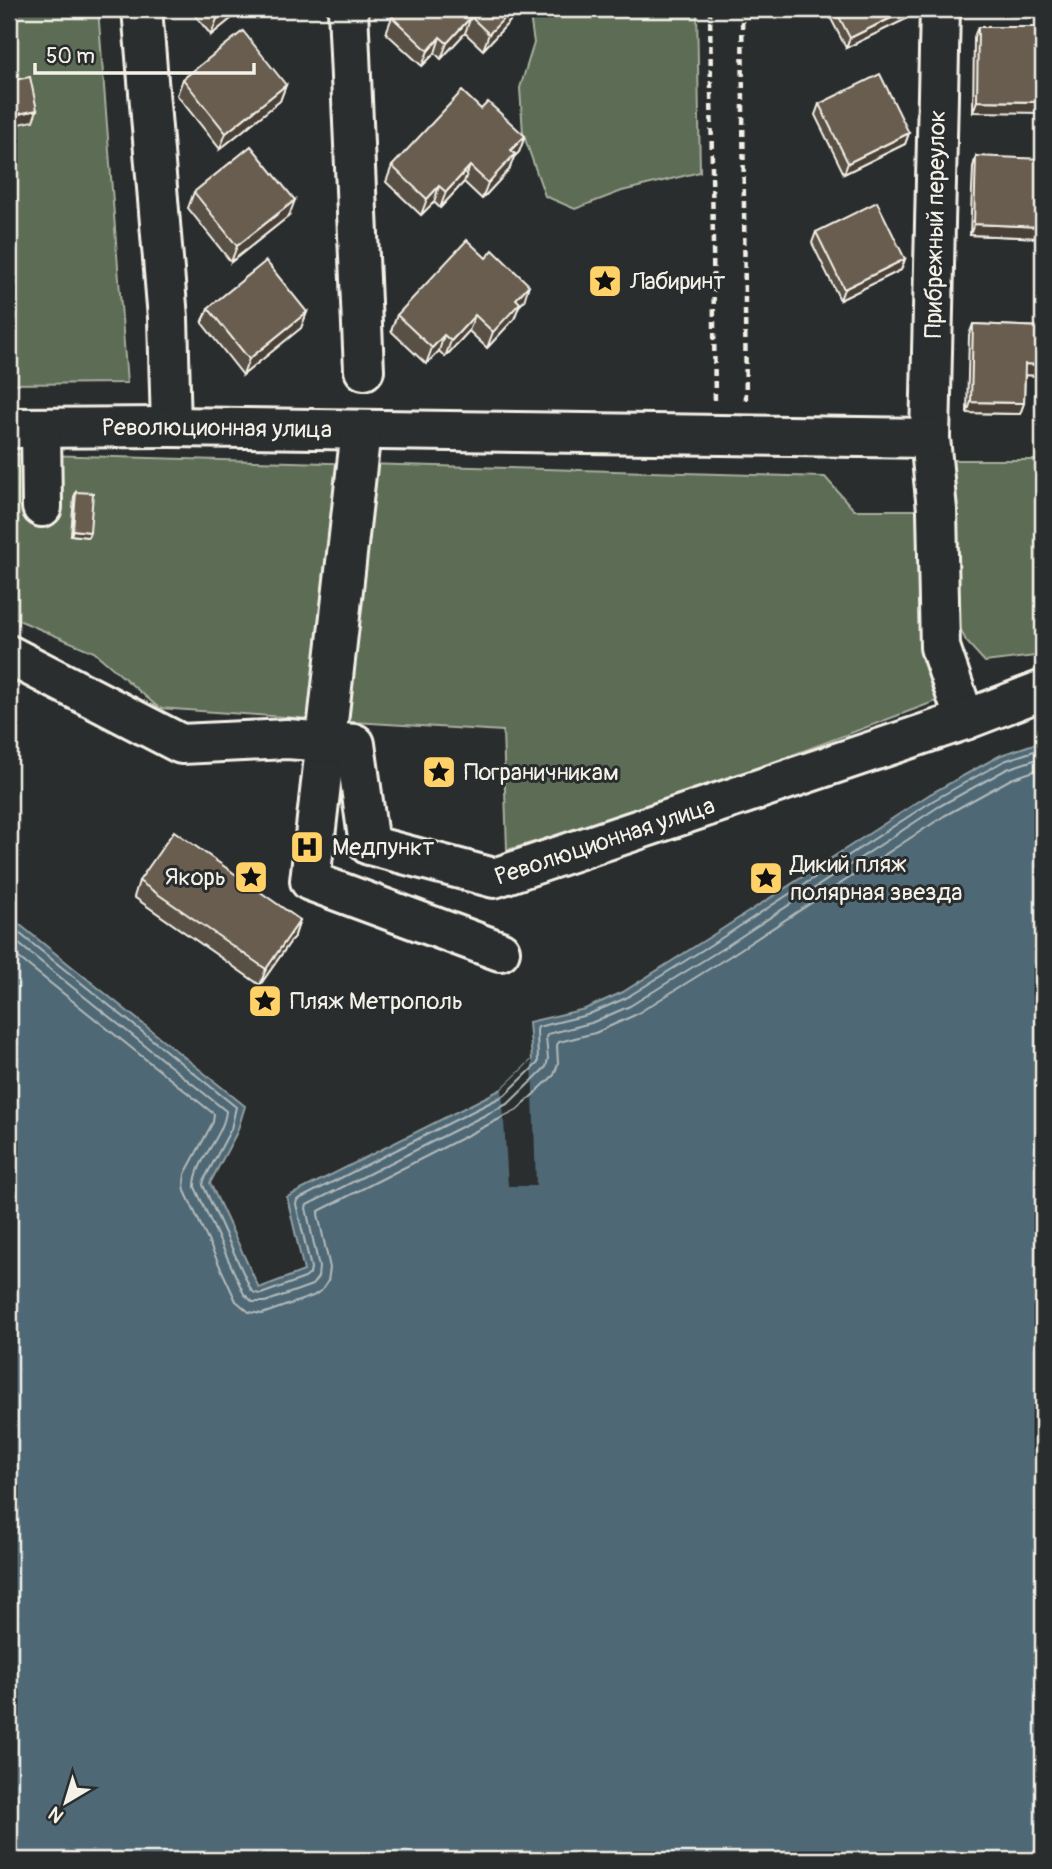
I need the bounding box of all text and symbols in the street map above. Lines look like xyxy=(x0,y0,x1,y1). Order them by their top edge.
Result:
scale bar xyxy=(35,32,254,76)
text: 50 m xyxy=(46,43,95,70)
street label: Прибрежный переулок xyxy=(919,110,952,338)
place icon: Лабиринт xyxy=(586,262,624,300)
place label: Лабиринт xyxy=(629,267,725,296)
street label: Революционная улица xyxy=(102,413,332,444)
place icon: Пограничникам xyxy=(420,753,458,791)
place label: Пограничникам xyxy=(464,758,619,787)
street label: Революционная улица xyxy=(491,791,718,892)
hospital icon: Медпункт xyxy=(288,828,326,866)
place label: Медпункт xyxy=(332,833,434,862)
place label: Дикий пляж полярная звезда xyxy=(789,850,962,907)
place icon: Якорь xyxy=(232,858,270,896)
place icon: Дикий пляж полярная звезда xyxy=(747,859,785,897)
place label: Якорь xyxy=(164,863,226,892)
place icon: Пляж Метрополь xyxy=(246,982,284,1020)
place label: Пляж Метрополь xyxy=(290,987,463,1016)
north arrow xyxy=(32,1768,102,1838)
text: N xyxy=(44,1801,69,1828)

